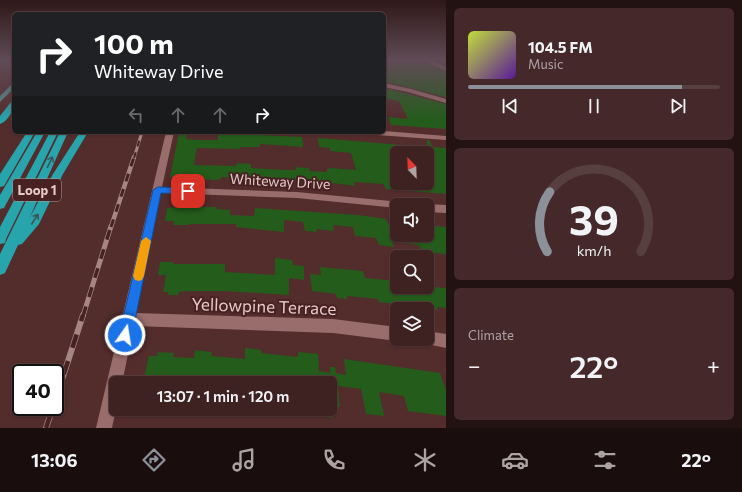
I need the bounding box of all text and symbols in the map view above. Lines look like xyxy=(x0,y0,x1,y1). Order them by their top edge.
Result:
text: 100 m xyxy=(94,26,174,60)
icon: right xyxy=(28,28,80,80)
text: 104.5 FM xyxy=(528,38,593,56)
text: Music xyxy=(528,56,563,72)
text: Whiteway Drive xyxy=(94,60,224,82)
icon: previous xyxy=(499,95,521,117)
icon: pause xyxy=(583,95,605,117)
icon: next xyxy=(667,95,689,117)
icon: left xyxy=(125,104,147,126)
icon: ahead xyxy=(167,104,189,126)
icon: ahead xyxy=(209,104,231,126)
icon: right xyxy=(251,104,273,126)
north arrow xyxy=(390,146,434,190)
map controls xyxy=(390,146,434,346)
one-way arrow xyxy=(47,157,54,169)
street label: Whiteway Drive xyxy=(229,170,331,192)
pin xyxy=(171,174,205,208)
road number: Loop 1 xyxy=(13,179,61,201)
icon: arrive xyxy=(177,180,199,202)
text: 39 xyxy=(569,193,619,244)
button: sound xyxy=(390,198,434,242)
one-way arrow xyxy=(31,214,39,225)
text: km/h xyxy=(577,241,611,259)
button: search xyxy=(390,250,434,294)
street label: Yellowpine Terrace xyxy=(191,293,337,319)
button: layers xyxy=(390,302,434,346)
position arrow xyxy=(104,314,146,356)
text: Climate xyxy=(468,327,514,343)
text: 22° xyxy=(569,347,618,384)
text: − xyxy=(468,352,481,379)
text: + xyxy=(707,352,720,379)
speed limit sign: 40 xyxy=(12,364,64,416)
text: 13:07 · 1 min · 120 m xyxy=(157,387,289,405)
icon: directions xyxy=(140,446,168,474)
icon: music xyxy=(230,446,258,474)
icon: phone xyxy=(320,446,348,474)
icon: climate xyxy=(411,446,439,474)
icon: car xyxy=(501,446,529,474)
icon: filters xyxy=(591,446,619,474)
text: 13:06 xyxy=(31,449,78,471)
text: 22° xyxy=(681,449,711,471)

